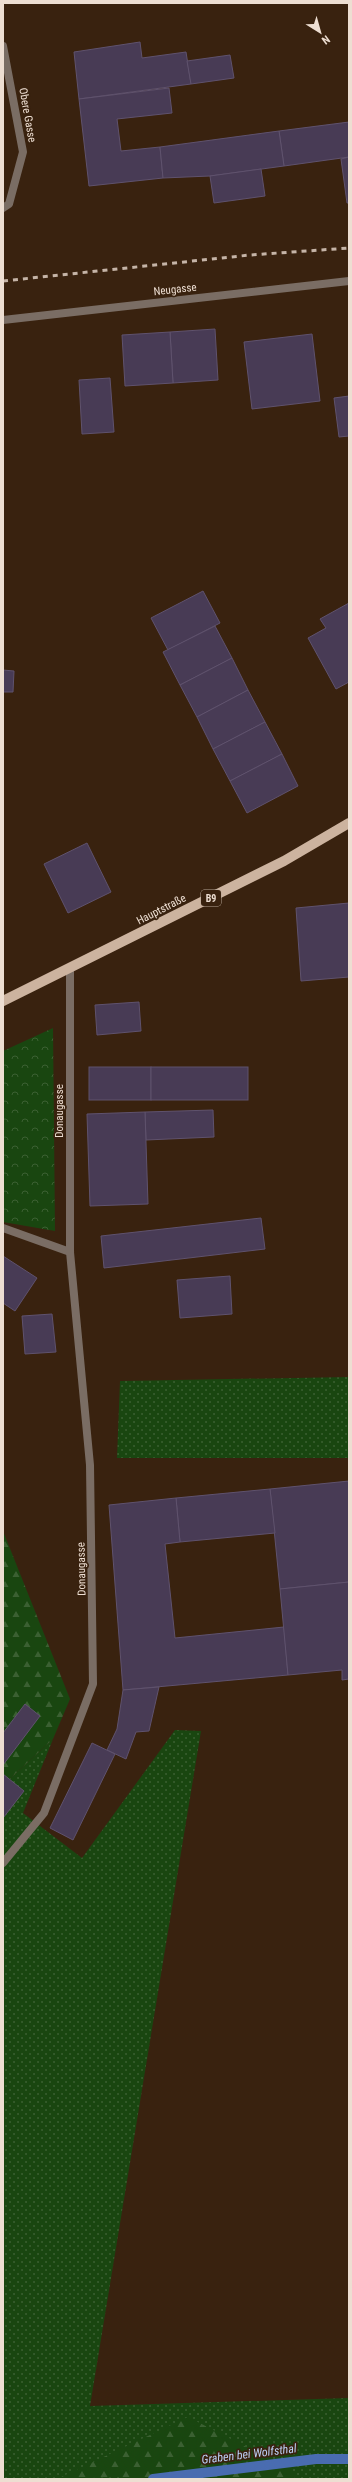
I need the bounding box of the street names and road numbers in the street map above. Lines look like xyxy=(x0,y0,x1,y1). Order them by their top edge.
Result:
street label: Obere Gasse xyxy=(16,87,39,143)
street label: Neugasse xyxy=(153,281,197,298)
road number: B9 xyxy=(201,890,221,906)
street label: Hauptstraße xyxy=(134,891,188,927)
street label: Donaugasse xyxy=(53,1084,66,1138)
street label: Donaugasse xyxy=(75,1542,88,1596)

